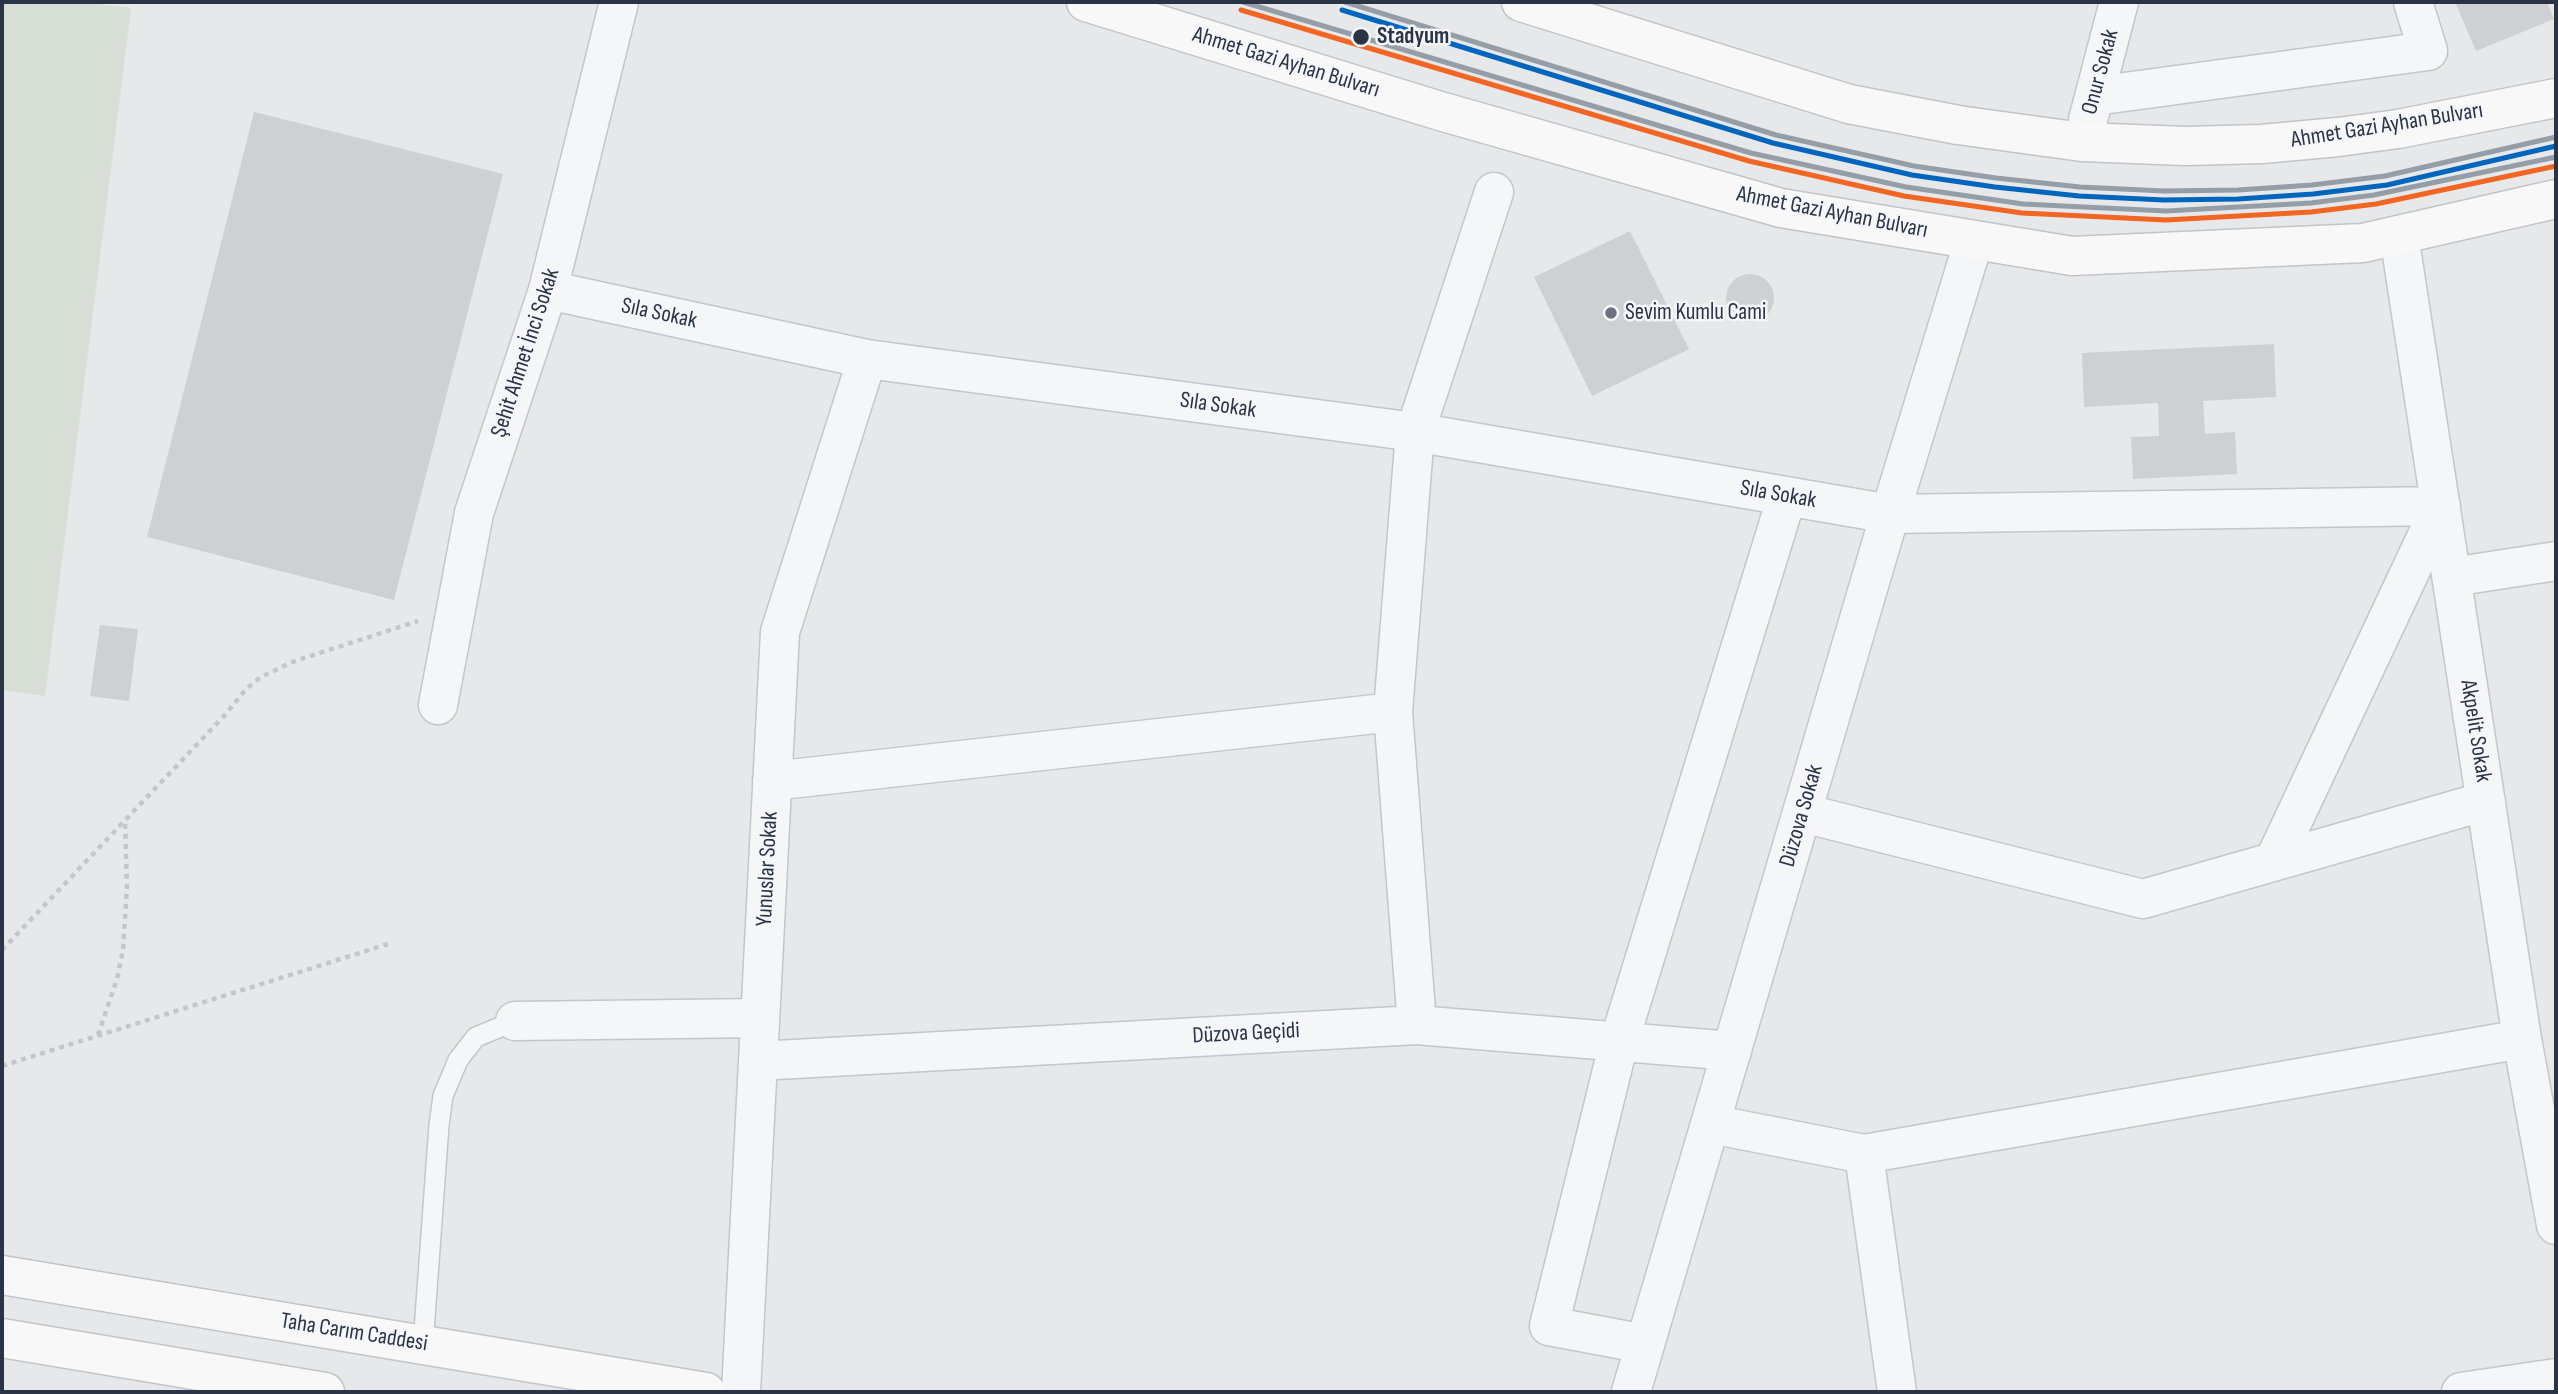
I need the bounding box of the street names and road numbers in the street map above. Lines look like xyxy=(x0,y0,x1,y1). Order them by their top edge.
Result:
street label: Ahmet Gazi Ayhan Bulvarı xyxy=(1189,21,1383,105)
street label: Onur Sokak xyxy=(2076,26,2126,118)
street label: Ahmet Gazi Ayhan Bulvarı xyxy=(2289,97,2485,155)
street label: Ahmet Gazi Ayhan Bulvarı xyxy=(1734,181,1930,245)
street label: Şehit Ahmet İnci Sokak xyxy=(486,265,566,441)
street label: Sıla Sokak xyxy=(619,293,699,335)
street label: Sıla Sokak xyxy=(1178,387,1258,425)
street label: Sıla Sokak xyxy=(1738,475,1818,515)
street label: Akpelit Sokak xyxy=(2453,678,2497,784)
street label: Düzova Sokak xyxy=(1774,762,1830,870)
street label: Yunuslar Sokak xyxy=(751,811,785,927)
street label: Düzova Geçidi xyxy=(1192,1017,1300,1051)
street label: Taha Carım Caddesi xyxy=(278,1308,430,1358)

